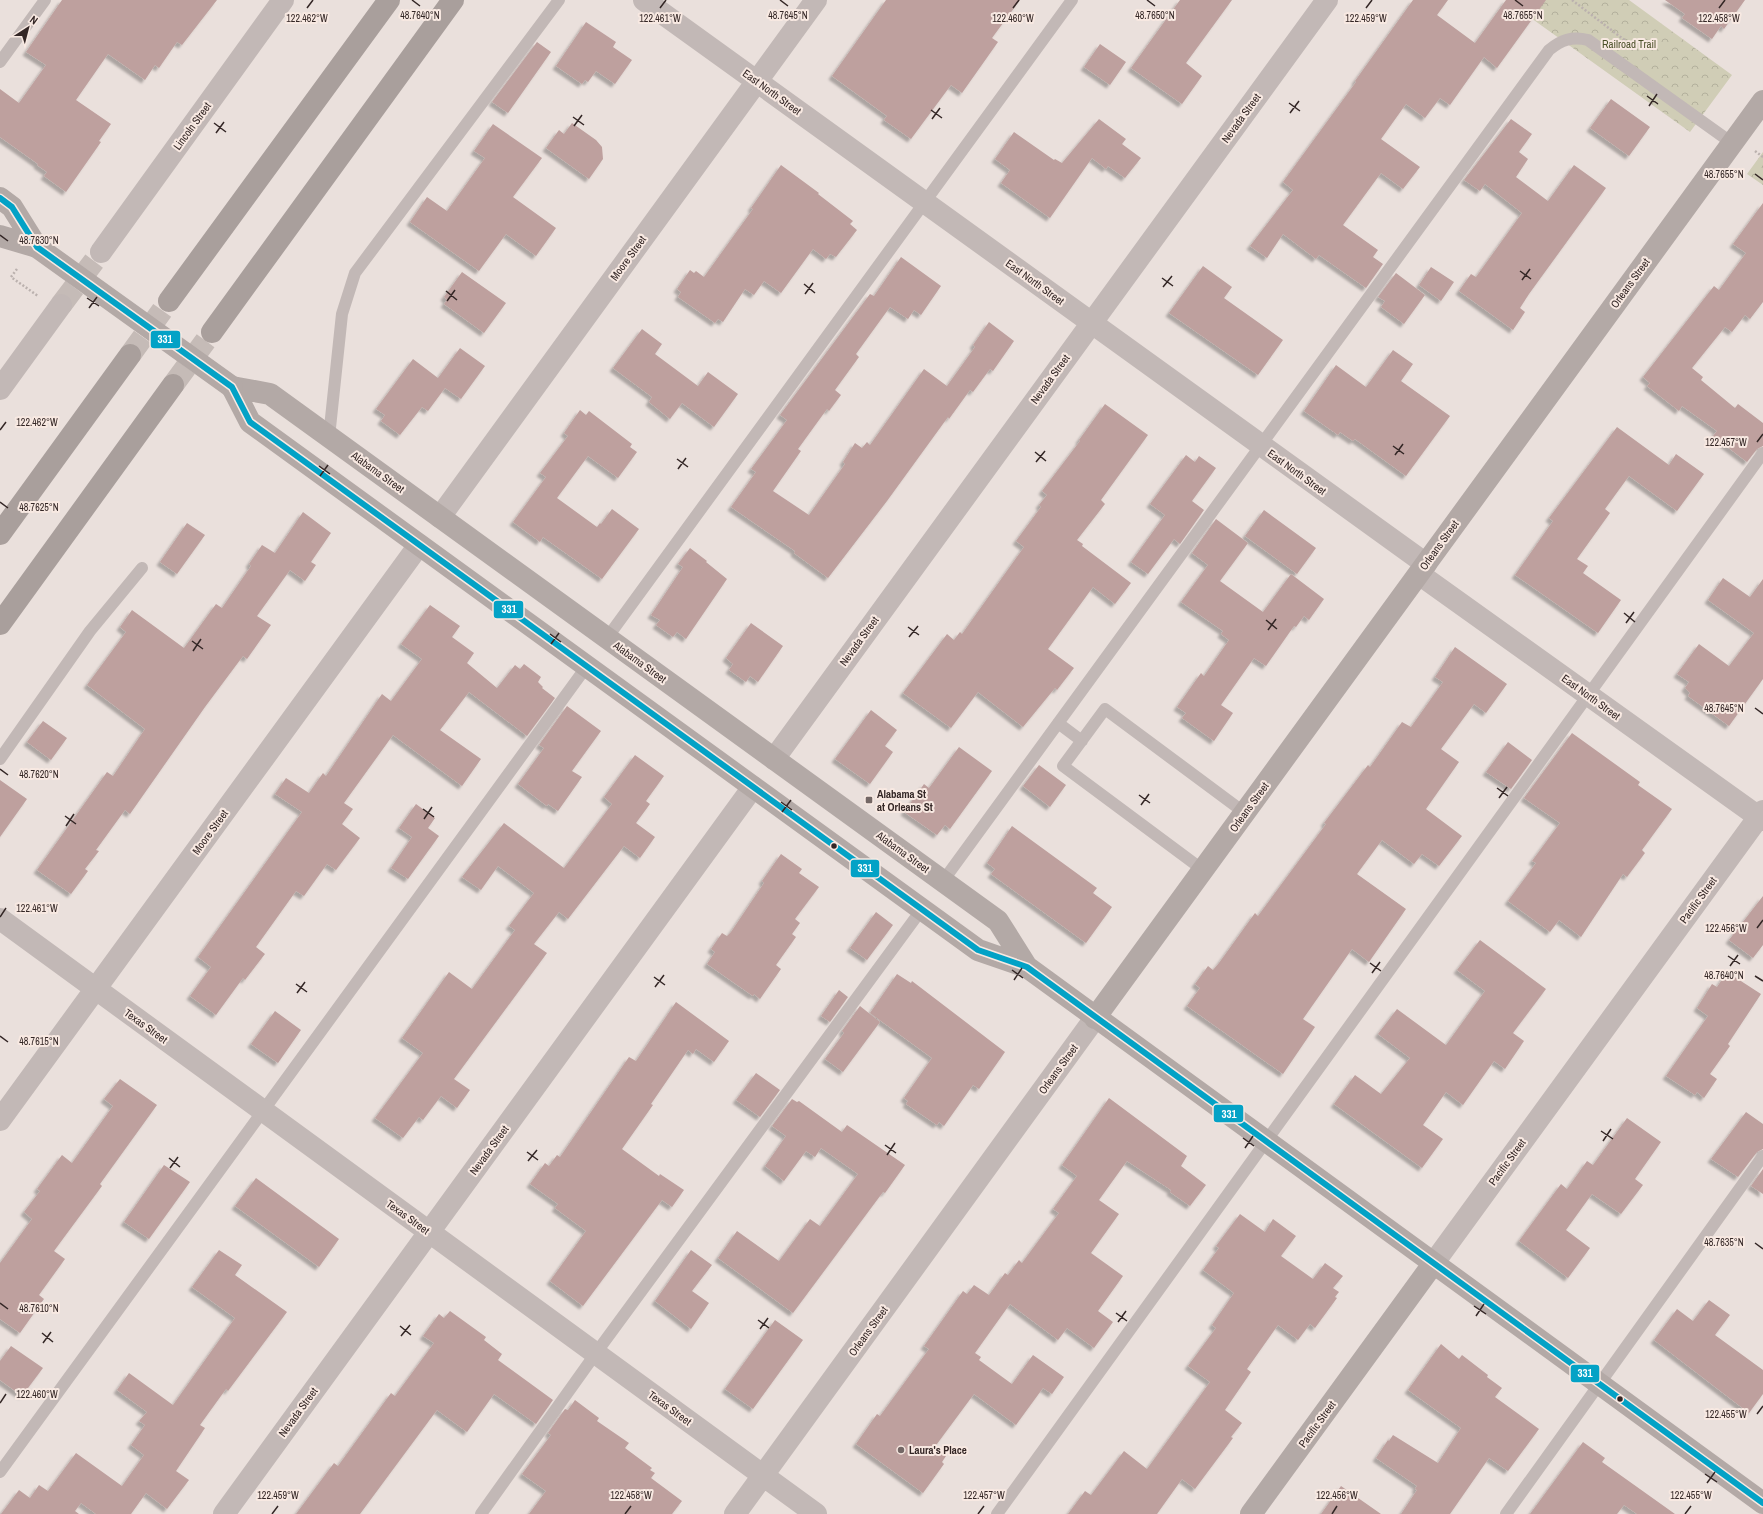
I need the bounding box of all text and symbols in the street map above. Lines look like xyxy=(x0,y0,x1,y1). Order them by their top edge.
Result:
north arrow xyxy=(8,8,48,48)
text: 48.7640°N xyxy=(400,9,440,22)
text: 48.7645°N xyxy=(768,9,808,22)
text: 48.7650°N xyxy=(1135,9,1175,22)
text: 48.7655°N xyxy=(1503,9,1543,22)
text: N xyxy=(27,12,41,27)
text: 122.462°W xyxy=(286,12,328,25)
text: 122.461°W xyxy=(639,12,681,25)
text: 122.460°W xyxy=(992,12,1034,25)
text: 122.459°W xyxy=(1345,12,1387,25)
text: 122.458°W xyxy=(1698,12,1740,25)
park label: Railroad Trail xyxy=(1602,37,1656,51)
street label: East North Street xyxy=(740,66,804,118)
street label: Nevada Street xyxy=(1218,90,1264,145)
street label: Lincoln Street xyxy=(170,99,214,153)
text: 48.7655°N xyxy=(1704,168,1744,181)
street label: Moore Street xyxy=(607,232,649,283)
text: 48.7630°N xyxy=(19,234,59,247)
street label: Orleans Street xyxy=(1607,255,1653,311)
street label: East North Street xyxy=(1003,256,1067,308)
line badge: 331 xyxy=(150,330,181,349)
text: 331 xyxy=(157,332,173,346)
street label: Nevada Street xyxy=(1027,351,1073,406)
text: 122.462°W xyxy=(16,416,58,429)
text: 122.457°W xyxy=(1705,436,1747,449)
street label: East North Street xyxy=(1265,446,1329,498)
street label: Alabama Street xyxy=(348,447,408,496)
text: 48.7625°N xyxy=(19,501,59,514)
street label: Orleans Street xyxy=(1416,517,1462,573)
line badge: 331 xyxy=(493,600,524,619)
text: 331 xyxy=(501,602,517,616)
street label: Nevada Street xyxy=(836,613,882,668)
street label: Alabama Street xyxy=(610,637,670,686)
street label: East North Street xyxy=(1559,671,1623,723)
text: 48.7645°N xyxy=(1704,702,1744,715)
text: 48.7620°N xyxy=(19,768,59,781)
street label: Orleans Street xyxy=(1226,779,1272,835)
place label: Alabama St at Orleans St xyxy=(877,787,933,814)
marker: Alabama St at Orleans St xyxy=(864,795,874,805)
street label: Moore Street xyxy=(189,806,231,857)
street label: Alabama Street xyxy=(873,827,933,876)
unlabelled marker xyxy=(829,841,839,851)
line badge: 331 xyxy=(850,859,880,878)
text: 331 xyxy=(857,861,873,875)
street label: Pacific Street xyxy=(1676,874,1720,926)
text: 122.461°W xyxy=(16,902,58,915)
text: 122.456°W xyxy=(1705,922,1747,935)
text: 48.7640°N xyxy=(1704,969,1744,982)
street label: Texas Street xyxy=(122,1006,171,1047)
text: 48.7615°N xyxy=(19,1035,59,1048)
street label: Orleans Street xyxy=(1035,1041,1081,1097)
line badge: 331 xyxy=(1213,1104,1244,1123)
text: 331 xyxy=(1221,1107,1237,1121)
street label: Nevada Street xyxy=(466,1122,512,1177)
street label: Pacific Street xyxy=(1485,1136,1529,1188)
street label: Texas Street xyxy=(384,1197,433,1238)
text: 48.7635°N xyxy=(1704,1236,1744,1249)
text: 48.7610°N xyxy=(19,1302,59,1315)
street label: Orleans Street xyxy=(845,1303,891,1359)
line badge: 331 xyxy=(1570,1364,1600,1383)
text: 331 xyxy=(1577,1366,1593,1380)
street label: Nevada Street xyxy=(275,1384,321,1439)
text: 122.460°W xyxy=(16,1388,58,1401)
street label: Texas Street xyxy=(646,1388,695,1429)
unlabelled marker xyxy=(1615,1394,1625,1404)
street label: Pacific Street xyxy=(1295,1398,1339,1450)
text: 122.455°W xyxy=(1705,1408,1747,1421)
place label: Laura's Place xyxy=(909,1443,967,1457)
marker: Laura's Place xyxy=(896,1445,906,1455)
text: 122.459°W xyxy=(257,1489,299,1502)
text: 122.458°W xyxy=(610,1489,652,1502)
text: 122.457°W xyxy=(963,1489,1005,1502)
text: 122.456°W xyxy=(1316,1489,1358,1502)
text: 122.455°W xyxy=(1670,1489,1712,1502)

